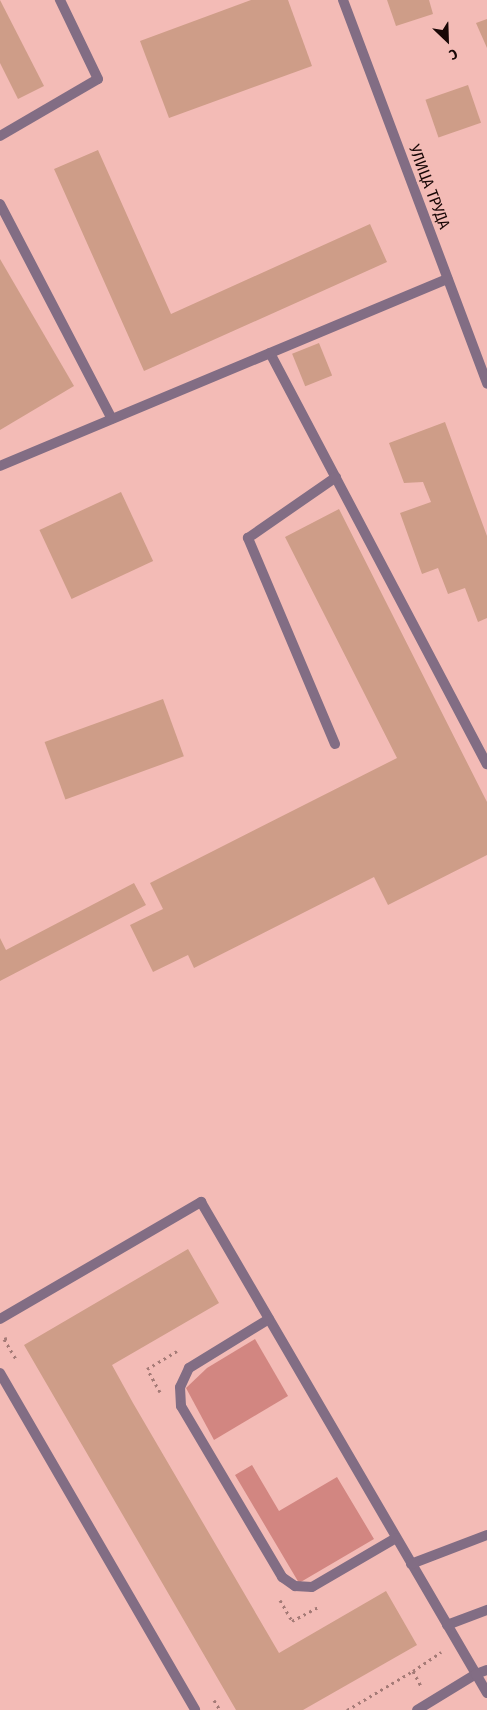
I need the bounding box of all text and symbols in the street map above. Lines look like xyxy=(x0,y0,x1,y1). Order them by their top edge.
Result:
north arrow xyxy=(422,15,472,65)
text: С xyxy=(446,45,460,63)
street label: УЛИЦА ТРУДА xyxy=(404,142,454,232)

